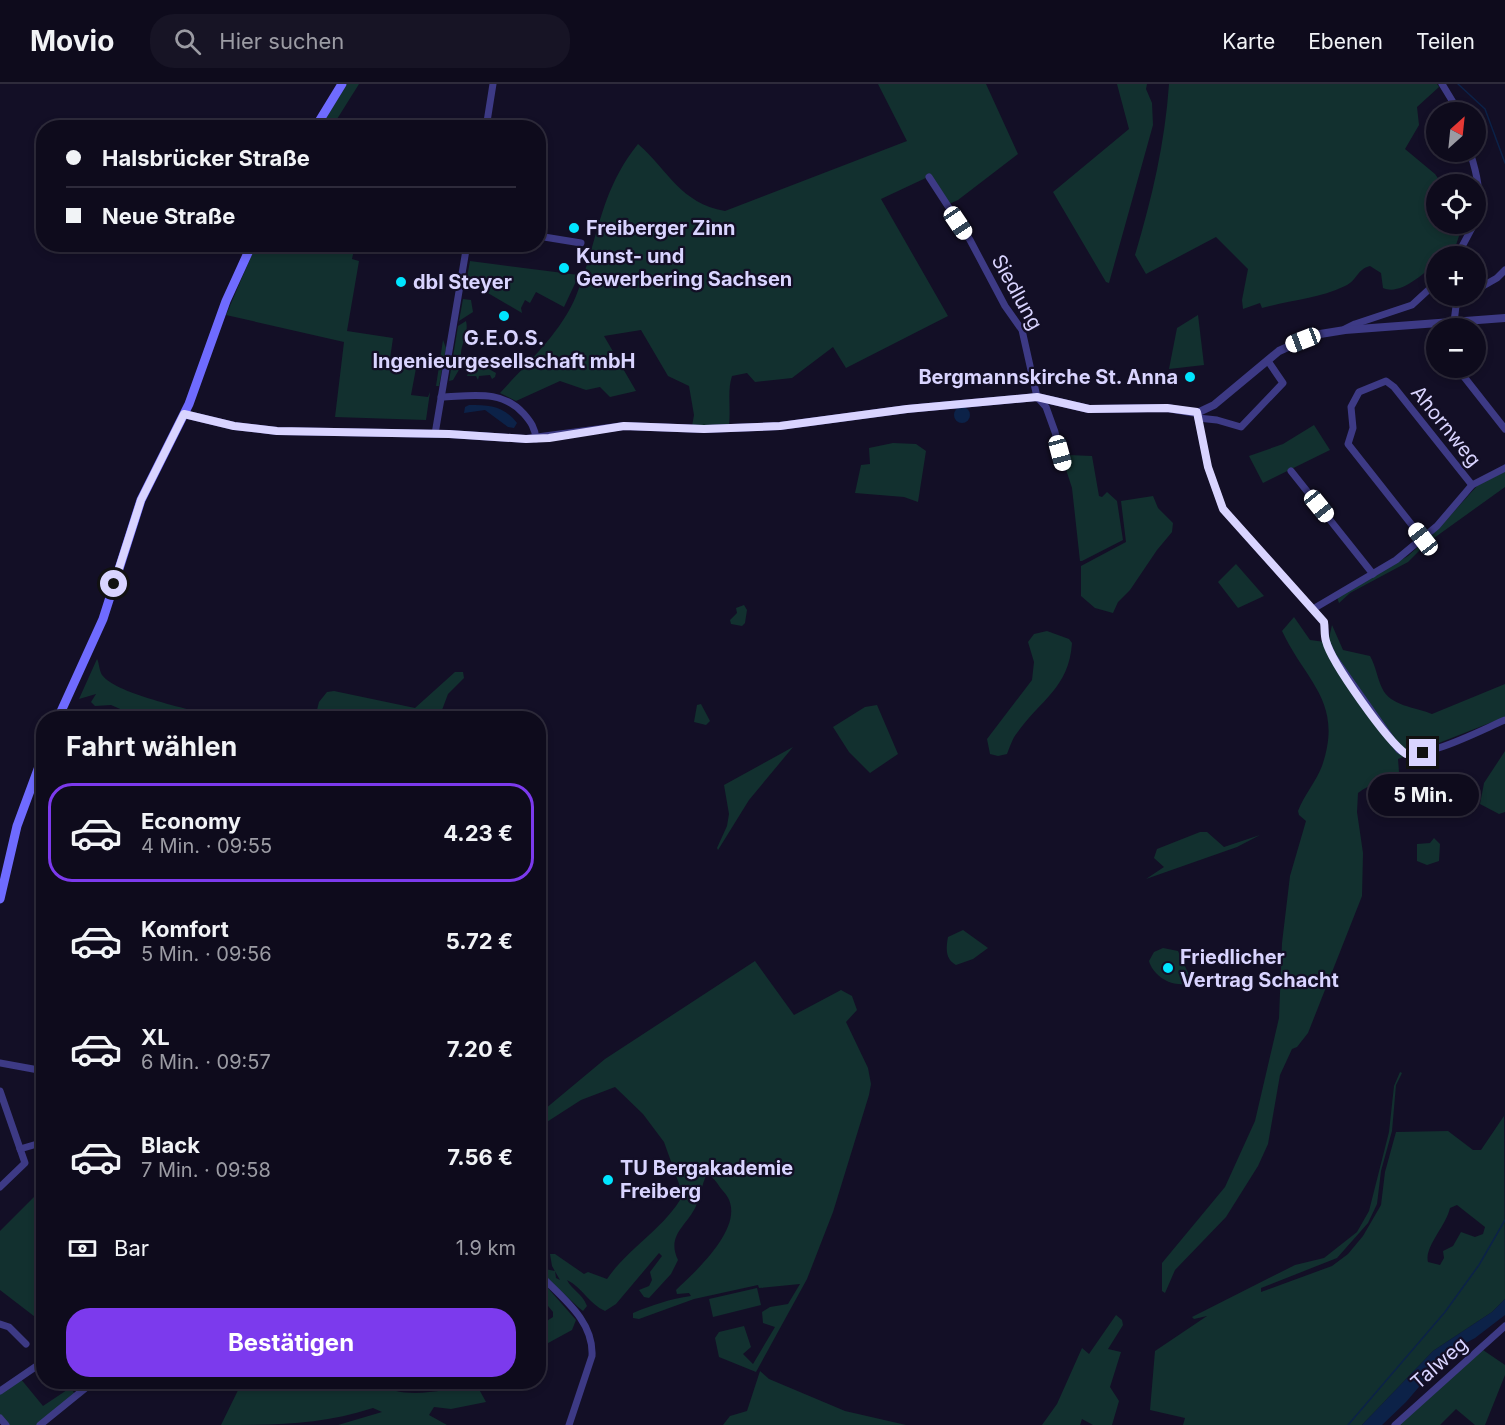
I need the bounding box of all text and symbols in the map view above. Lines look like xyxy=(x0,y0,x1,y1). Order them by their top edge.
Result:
search box xyxy=(150,14,570,68)
text: Movio xyxy=(30,24,114,58)
icon: search xyxy=(171,25,204,58)
text: Hier suchen xyxy=(219,28,344,54)
text: Karte xyxy=(1222,29,1275,54)
text: Ebenen xyxy=(1308,29,1383,54)
text: Teilen xyxy=(1416,29,1475,54)
north arrow xyxy=(1426,102,1486,162)
map controls xyxy=(1426,102,1486,378)
text: Halsbrücker Straße xyxy=(102,145,310,171)
button: locate xyxy=(1426,174,1486,234)
text: Neue Straße xyxy=(102,203,235,229)
car xyxy=(940,203,976,243)
place label: Freiberger Zinn xyxy=(586,216,736,240)
marker: Freiberger Zinn xyxy=(567,221,581,235)
place label: Kunst- und Gewerbering Sachsen xyxy=(576,244,792,291)
button: + xyxy=(1426,246,1486,306)
street label: Siedlung xyxy=(987,250,1047,334)
marker: Kunst- und Gewerbering Sachsen xyxy=(557,261,571,275)
place label: dbl Steyer xyxy=(413,270,512,294)
marker: dbl Steyer xyxy=(394,275,408,289)
marker: G.E.O.S. Ingenieurgesellschaft mbH xyxy=(497,309,511,323)
button: − xyxy=(1426,318,1486,378)
car xyxy=(1283,325,1323,355)
place label: G.E.O.S. Ingenieurgesellschaft mbH xyxy=(372,326,636,373)
place label: Bergmannskirche St. Anna xyxy=(918,365,1178,389)
marker: Bergmannskirche St. Anna xyxy=(1183,370,1197,384)
street label: Ahornweg xyxy=(1406,381,1486,471)
car xyxy=(1047,433,1073,473)
car xyxy=(1301,486,1337,526)
car xyxy=(1405,519,1441,559)
route start xyxy=(100,570,127,597)
text: Fahrt wählen xyxy=(66,730,237,763)
route end xyxy=(1409,739,1436,766)
callout: 5 Min. xyxy=(1368,774,1478,816)
text: 5 Min. xyxy=(1393,783,1454,807)
icon: car xyxy=(69,806,123,860)
text: Economy xyxy=(141,808,241,834)
text: 4.23 € xyxy=(443,820,513,846)
text: 4 Min. · 09:55 xyxy=(141,834,272,858)
icon: car xyxy=(69,914,123,968)
text: Komfort xyxy=(141,916,229,942)
text: 5.72 € xyxy=(446,928,513,954)
text: 5 Min. · 09:56 xyxy=(141,942,272,966)
place label: Friedlicher Vertrag Schacht xyxy=(1180,945,1339,992)
marker: Friedlicher Vertrag Schacht xyxy=(1161,961,1175,975)
icon: car xyxy=(69,1022,123,1076)
text: XL xyxy=(141,1024,170,1050)
text: 7.20 € xyxy=(447,1036,513,1062)
text: 6 Min. · 09:57 xyxy=(141,1050,271,1074)
icon: car xyxy=(69,1130,123,1184)
text: Black xyxy=(141,1132,200,1158)
text: 7.56 € xyxy=(447,1144,513,1170)
place label: TU Bergakademie Freiberg xyxy=(620,1156,793,1203)
text: 7 Min. · 09:58 xyxy=(141,1158,271,1182)
marker: TU Bergakademie Freiberg xyxy=(601,1173,615,1187)
icon: cash xyxy=(66,1232,99,1265)
text: Bar xyxy=(114,1235,149,1261)
text: 1.9 km xyxy=(456,1236,516,1260)
button: Bestätigen xyxy=(66,1308,516,1377)
street label: Talweg xyxy=(1406,1332,1472,1394)

